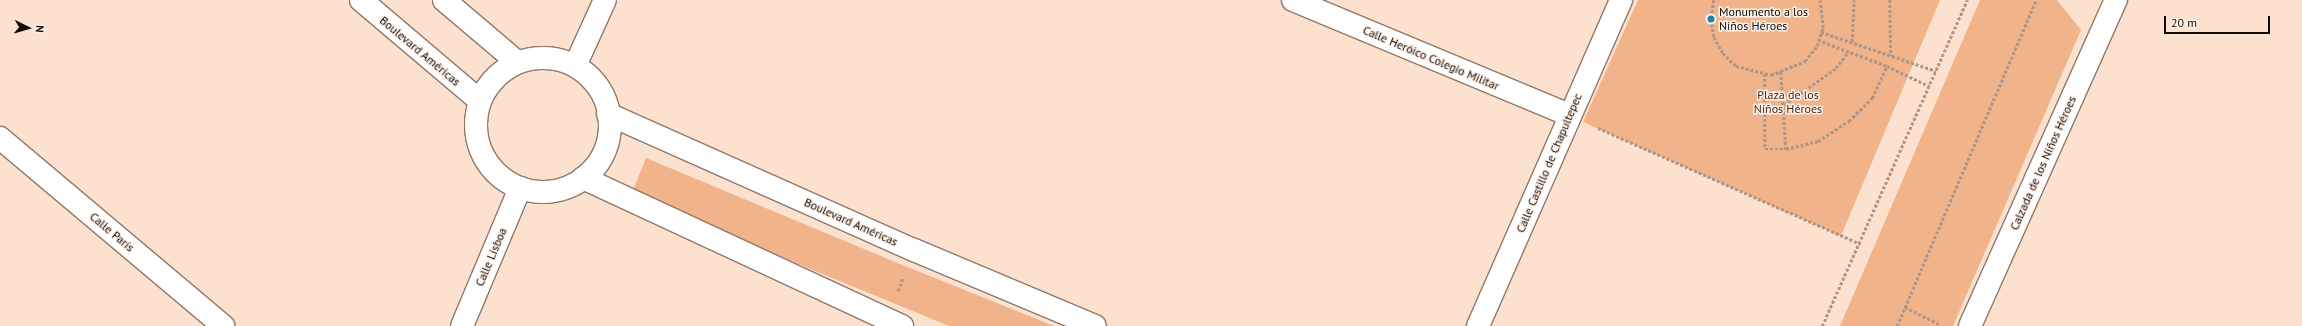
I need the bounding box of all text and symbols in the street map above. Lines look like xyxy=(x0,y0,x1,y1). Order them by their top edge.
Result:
place label: Monumento a los Niños Héroes xyxy=(1719,5,1808,33)
north arrow xyxy=(8,8,48,48)
scale bar xyxy=(2166,8,2272,34)
street label: Boulevard Américas xyxy=(377,13,463,89)
marker: Monumento a los Niños Héroes xyxy=(1706,14,1716,24)
text: 20 m xyxy=(2171,15,2197,30)
street label: Calle Heróico Colegio Militar xyxy=(1361,23,1501,93)
text: N xyxy=(33,25,47,33)
park label: Plaza de los Niños Héroes xyxy=(1754,88,1822,116)
street label: Calle Castillo de Chapultepec xyxy=(1513,91,1585,235)
street label: Calzada de los Niños Héroes xyxy=(2007,94,2079,232)
street label: Boulevard Américas xyxy=(802,195,900,249)
street label: Calle París xyxy=(87,209,137,255)
street label: Calle Lisboa xyxy=(472,226,510,288)

